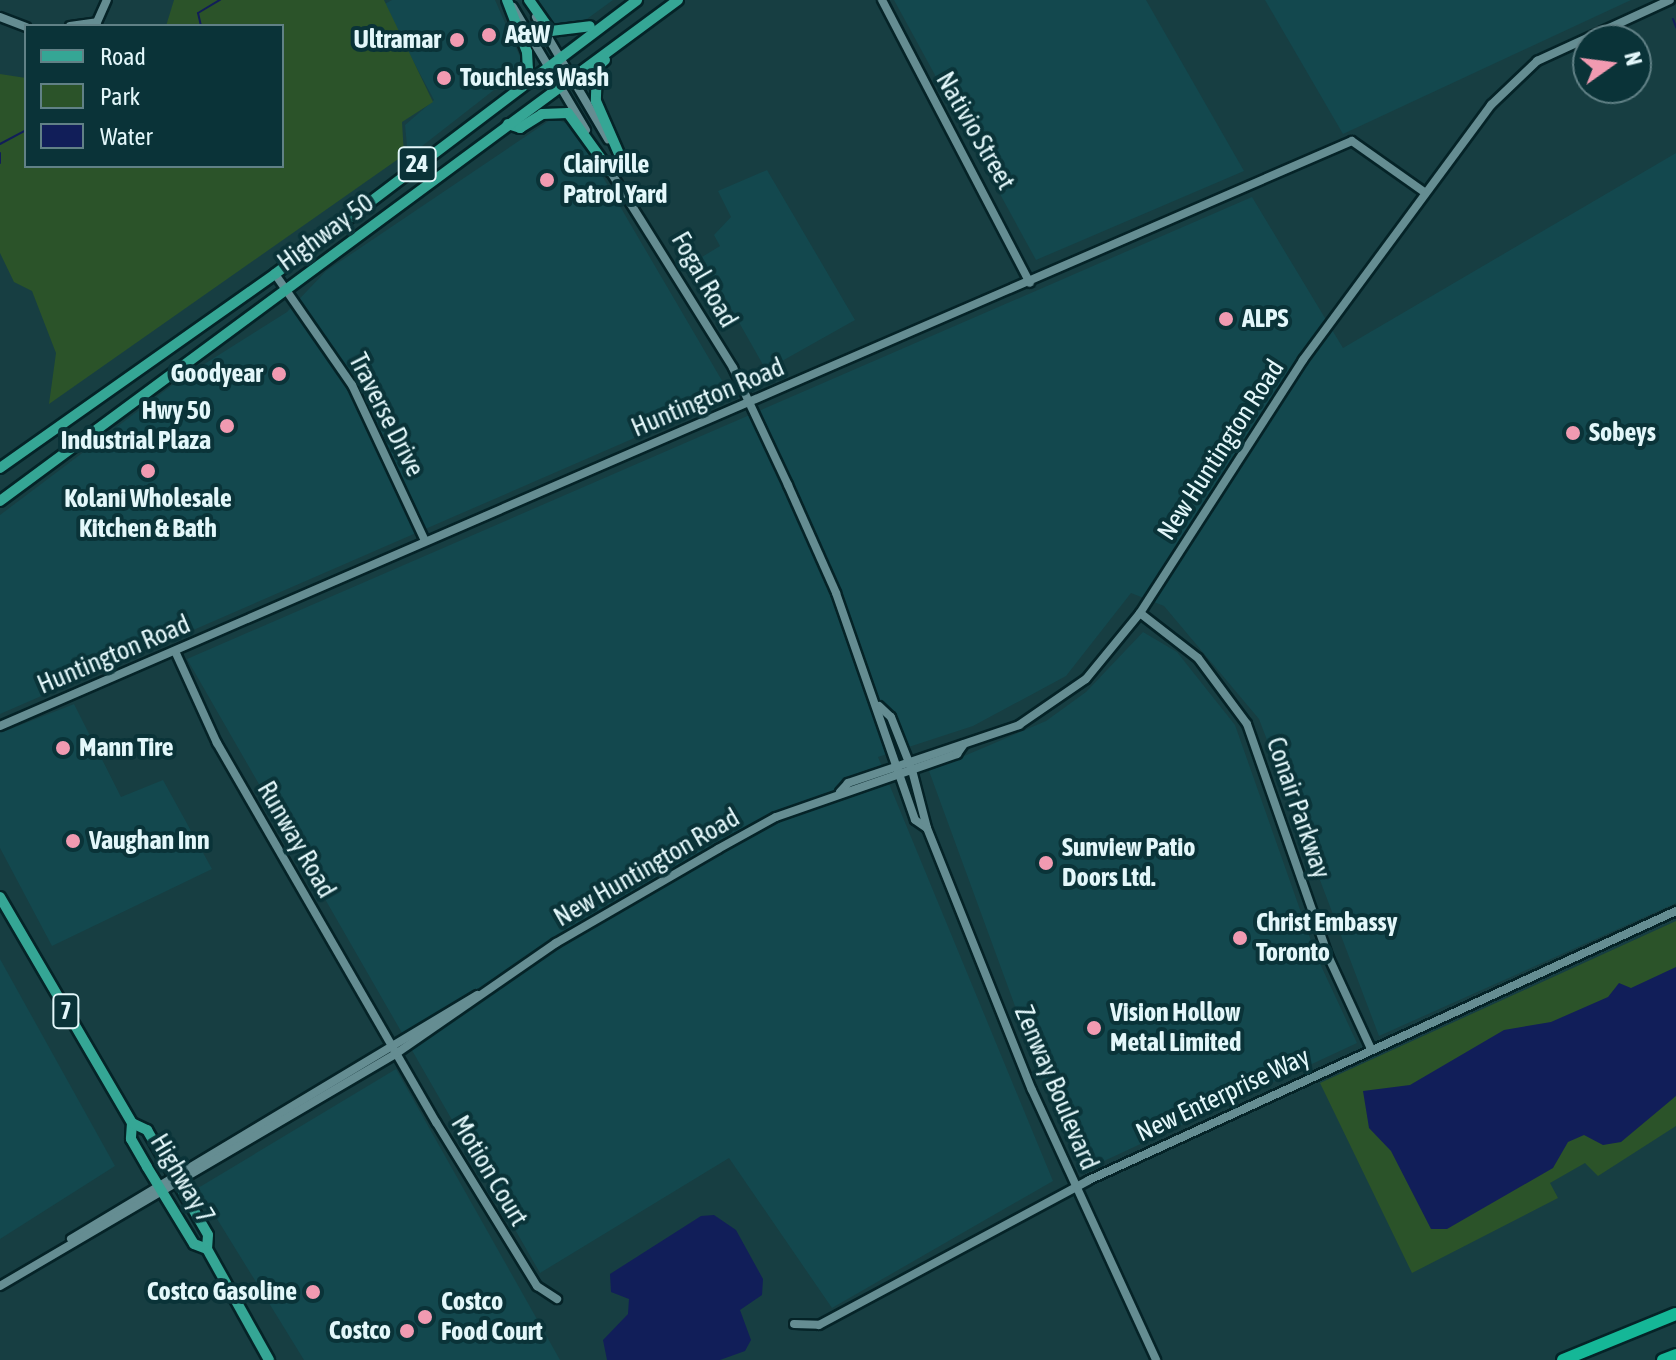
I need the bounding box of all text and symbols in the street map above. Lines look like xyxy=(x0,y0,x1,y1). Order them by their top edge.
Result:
place label: A&W xyxy=(505,19,550,51)
legend xyxy=(24,24,284,168)
place label: Ultramar xyxy=(354,24,441,56)
north arrow xyxy=(1572,24,1652,104)
marker: A&W xyxy=(480,26,498,44)
marker: Ultramar xyxy=(448,31,466,49)
text: Road xyxy=(100,43,146,70)
text: N xyxy=(1619,49,1648,68)
place label: Touchless Wash xyxy=(460,62,609,94)
street label: Nativio Street xyxy=(929,67,1021,195)
marker: Touchless Wash xyxy=(435,69,453,87)
text: Park xyxy=(100,83,140,110)
text: Water xyxy=(100,123,153,150)
road number: 24 xyxy=(397,144,437,184)
place label: Clairville Patrol Yard xyxy=(563,149,667,210)
marker: Clairville Patrol Yard xyxy=(538,171,556,189)
street label: Highway 50 xyxy=(272,188,380,278)
street label: Fogal Road xyxy=(664,227,744,333)
place label: ALPS xyxy=(1242,303,1288,335)
marker: ALPS xyxy=(1217,310,1235,328)
street label: Traverse Drive xyxy=(342,348,430,482)
street label: Huntington Road xyxy=(627,352,789,444)
street label: New Huntington Road xyxy=(1151,354,1291,546)
place label: Goodyear xyxy=(170,358,263,390)
marker: Goodyear xyxy=(270,365,288,383)
place label: Hwy 50 Industrial Plaza xyxy=(61,395,211,456)
marker: Hwy 50 Industrial Plaza xyxy=(218,417,236,435)
place label: Sobeys xyxy=(1589,417,1656,449)
marker: Sobeys xyxy=(1564,424,1582,442)
marker: Kolani Wholesale Kitchen & Bath xyxy=(139,462,157,480)
place label: Kolani Wholesale Kitchen & Bath xyxy=(64,483,232,544)
street label: Huntington Road xyxy=(33,609,195,701)
place label: Mann Tire xyxy=(79,732,174,764)
street label: Conair Parkway xyxy=(1259,733,1337,883)
marker: Mann Tire xyxy=(54,739,72,757)
street label: Runway Road xyxy=(250,776,342,904)
street label: New Huntington Road xyxy=(549,802,745,934)
place label: Vaughan Inn xyxy=(89,825,210,857)
marker: Vaughan Inn xyxy=(64,832,82,850)
place label: Sunview Patio Doors Ltd. xyxy=(1062,832,1195,894)
marker: Sunview Patio Doors Ltd. xyxy=(1037,854,1055,872)
place label: Christ Embassy Toronto xyxy=(1256,907,1397,968)
marker: Christ Embassy Toronto xyxy=(1231,929,1249,947)
road number: 7 xyxy=(52,991,80,1031)
place label: Vision Hollow Metal Limited xyxy=(1110,997,1241,1058)
street label: Zenway Boulevard xyxy=(1007,1001,1105,1175)
marker: Vision Hollow Metal Limited xyxy=(1085,1019,1103,1037)
street label: New Enterprise Way xyxy=(1131,1041,1315,1149)
street label: Motion Court xyxy=(444,1110,534,1232)
street label: Highway 7 xyxy=(143,1129,221,1229)
place label: Costco Gasoline xyxy=(147,1276,297,1308)
marker: Costco Gasoline xyxy=(304,1283,322,1301)
place label: Costco Food Court xyxy=(441,1286,543,1348)
marker: Costco Food Court xyxy=(416,1308,434,1326)
place label: Costco xyxy=(329,1315,391,1347)
marker: Costco xyxy=(398,1322,416,1340)

